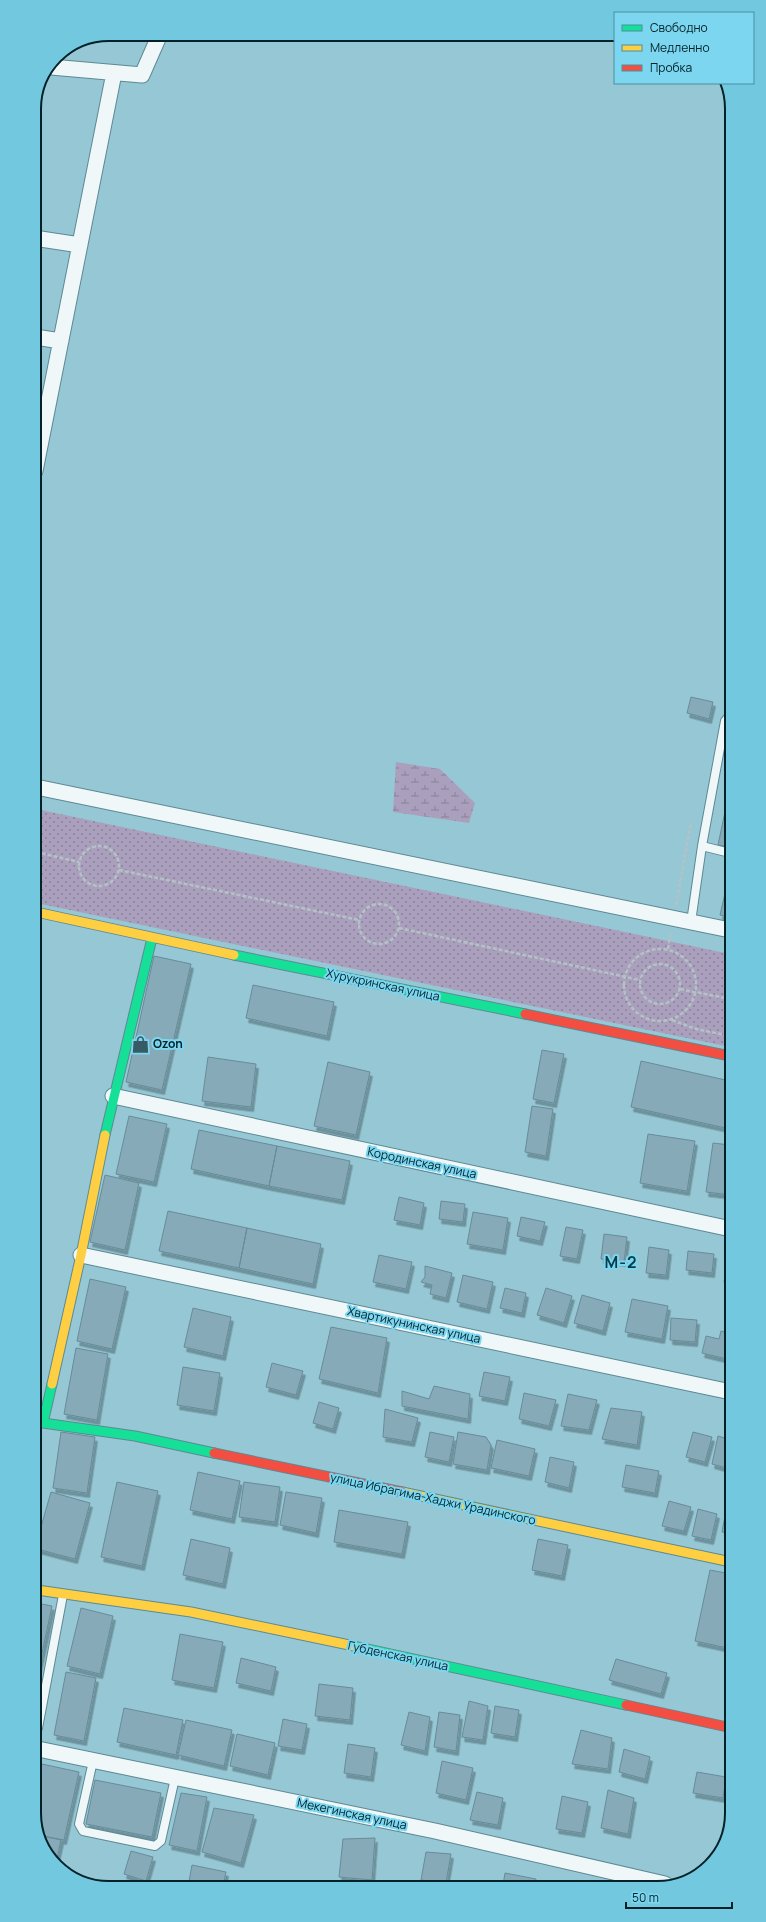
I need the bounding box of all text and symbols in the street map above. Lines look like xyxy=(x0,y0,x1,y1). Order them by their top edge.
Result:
legend xyxy=(614,12,754,84)
text: Свободно xyxy=(650,19,708,36)
text: Медленно xyxy=(650,39,710,56)
text: Пробка xyxy=(650,59,692,76)
street label: Хурукринская улица xyxy=(325,964,442,1005)
shop icon: Ozon xyxy=(130,1034,150,1054)
place label: Ozon xyxy=(153,1035,183,1052)
street label: Кородинская улица xyxy=(366,1143,478,1182)
district label: М-2 xyxy=(605,1251,637,1273)
street label: Хвартикунинская улица xyxy=(346,1302,482,1347)
street label: улица Ибрагима-Хаджи Урадинского xyxy=(329,1468,537,1529)
street label: Губденская улица xyxy=(346,1637,450,1674)
street label: Мекегинская улица xyxy=(296,1794,408,1833)
scale bar xyxy=(626,1884,732,1910)
text: 50 m xyxy=(632,1889,659,1906)

